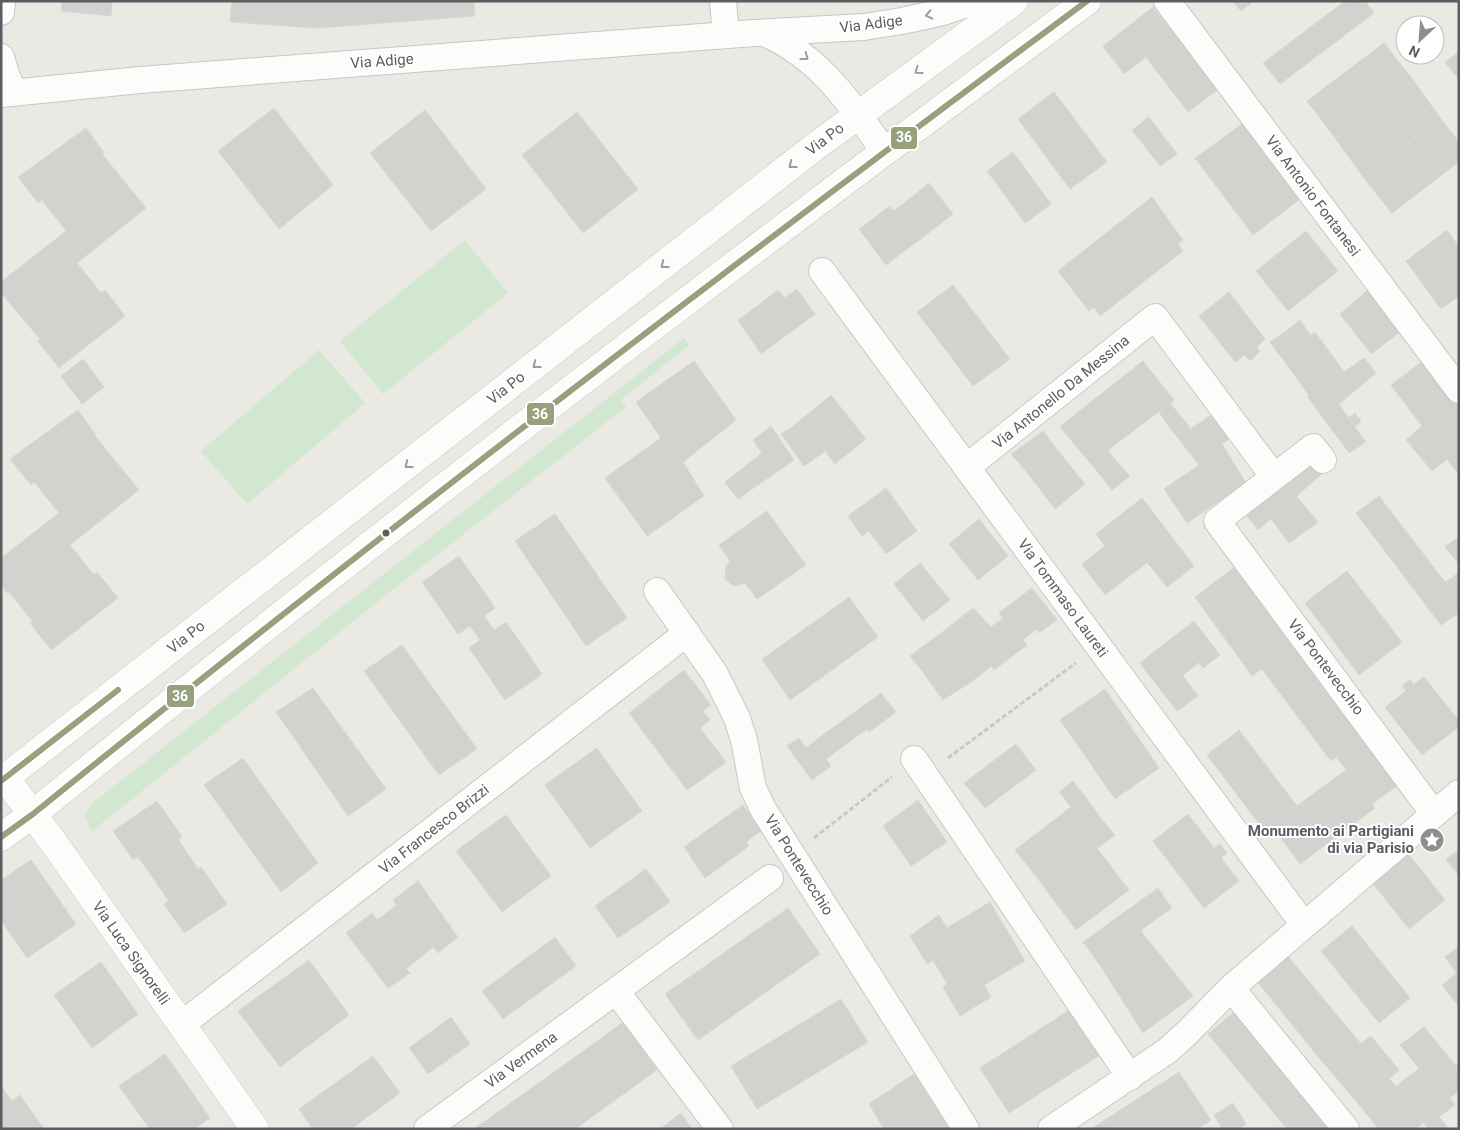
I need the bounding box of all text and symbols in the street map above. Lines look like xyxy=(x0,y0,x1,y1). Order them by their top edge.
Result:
one-way arrow xyxy=(925,9,934,20)
street label: Via Adige xyxy=(838,11,904,37)
north arrow xyxy=(1395,15,1445,65)
text: N xyxy=(1406,42,1422,61)
street label: Via Adige xyxy=(350,50,414,72)
one-way arrow xyxy=(799,51,809,60)
one-way arrow xyxy=(914,65,924,74)
street label: Via Po xyxy=(802,119,848,159)
line badge: 36 xyxy=(890,126,918,150)
text: 36 xyxy=(896,129,912,145)
street label: Via Antonio Fontanesi xyxy=(1262,132,1364,260)
one-way arrow xyxy=(789,159,798,167)
one-way arrow xyxy=(660,259,670,268)
street label: Via Antonello Da Messina xyxy=(989,331,1133,453)
one-way arrow xyxy=(533,360,542,368)
street label: Via Po xyxy=(484,368,528,408)
line badge: 36 xyxy=(526,402,555,426)
text: 36 xyxy=(532,406,548,422)
one-way arrow xyxy=(405,460,414,468)
unlabelled marker xyxy=(381,528,391,538)
street label: Via Tommaso Laureti xyxy=(1014,535,1112,661)
street label: Via Pontevecchio xyxy=(1284,616,1368,718)
street label: Via Po xyxy=(164,617,208,657)
line badge: 36 xyxy=(166,684,195,708)
text: 36 xyxy=(172,688,188,704)
street label: Via Francesco Brizzi xyxy=(375,780,493,878)
street label: Via Pontevecchio xyxy=(761,811,837,919)
place label: Monumento ai Partigiani di via Parisio xyxy=(1248,822,1414,857)
place icon: Monumento ai Partigiani di via Parisio xyxy=(1419,827,1445,853)
street label: Via Luca Signorelli xyxy=(88,898,174,1008)
street label: Via Vermena xyxy=(481,1028,561,1092)

